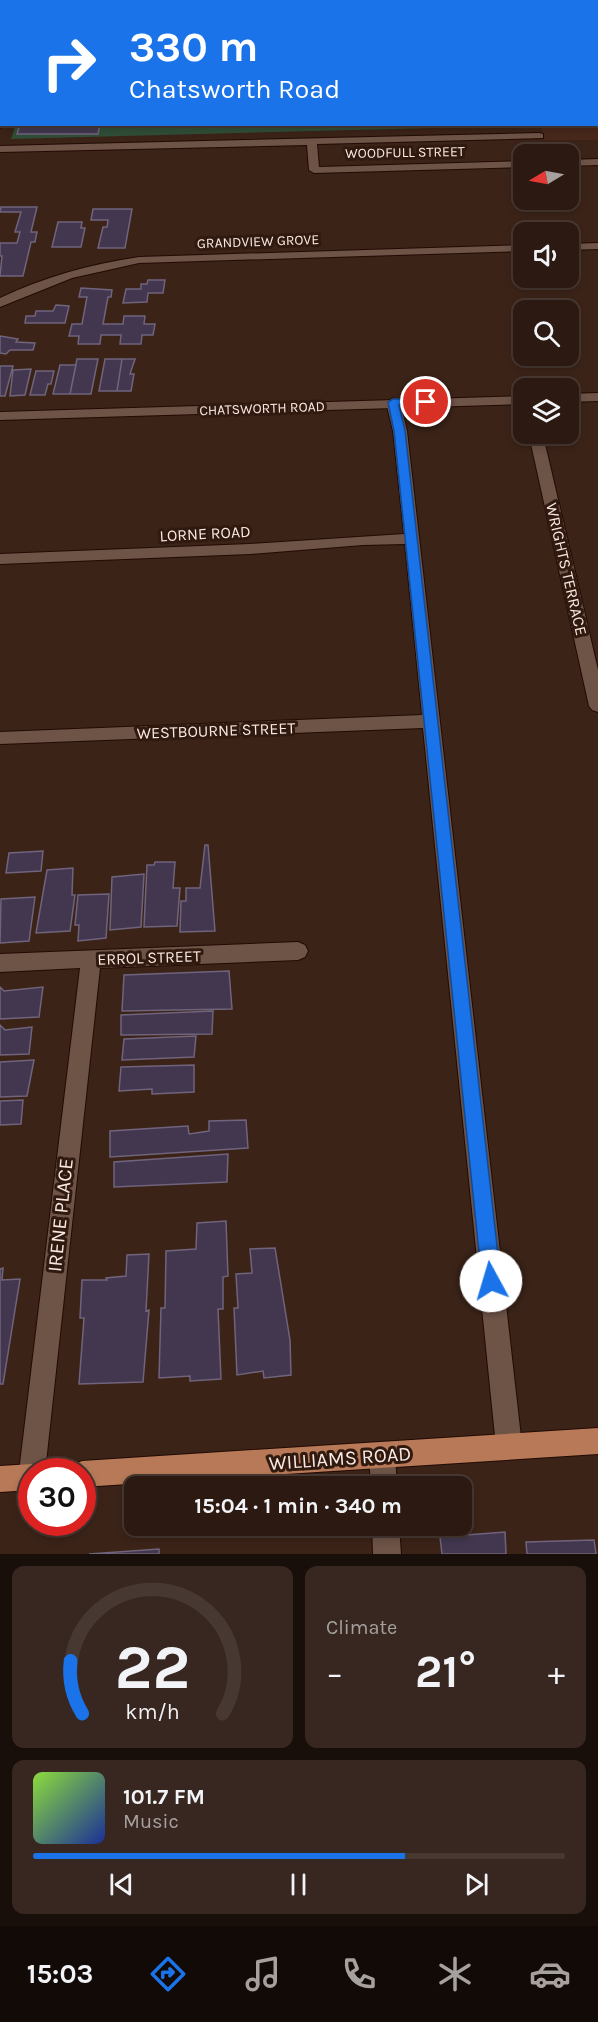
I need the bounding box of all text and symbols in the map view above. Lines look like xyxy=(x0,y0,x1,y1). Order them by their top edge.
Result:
text: 330 m xyxy=(129,22,258,72)
icon: right xyxy=(30,24,108,102)
text: Chatsworth Road xyxy=(129,73,340,105)
street label: WOODFULL STREET xyxy=(345,143,465,162)
north arrow xyxy=(513,144,579,210)
map controls xyxy=(513,144,579,444)
button: sound xyxy=(513,222,579,288)
street label: GRANDVIEW GROVE xyxy=(197,231,319,252)
button: search xyxy=(513,300,579,366)
pin xyxy=(400,376,451,427)
button: layers xyxy=(513,378,579,444)
icon: arrive xyxy=(409,385,442,418)
street label: CHATSWORTH ROAD xyxy=(199,398,325,419)
street label: WRIGHTS TERRACE xyxy=(542,501,591,637)
street label: LORNE ROAD xyxy=(159,522,251,545)
street label: WESTBOURNE STREET xyxy=(136,718,296,743)
street label: ERROL STREET xyxy=(97,946,201,969)
street label: IRENE PLACE xyxy=(43,1157,78,1273)
position arrow xyxy=(459,1249,523,1313)
street label: WILLIAMS ROAD xyxy=(268,1442,412,1475)
speed limit sign: 30 xyxy=(18,1458,96,1536)
text: 15:04 · 1 min · 340 m xyxy=(194,1493,402,1519)
text: Climate xyxy=(326,1616,397,1639)
text: 22 xyxy=(115,1631,190,1704)
text: 21° xyxy=(415,1646,476,1698)
text: − xyxy=(326,1654,343,1692)
text: + xyxy=(548,1654,565,1692)
text: km/h xyxy=(125,1699,180,1724)
text: 101.7 FM xyxy=(123,1784,205,1810)
text: Music xyxy=(123,1810,179,1833)
icon: previous xyxy=(105,1868,138,1901)
icon: pause xyxy=(282,1868,315,1901)
icon: next xyxy=(460,1868,493,1901)
icon: directions xyxy=(147,1953,189,1995)
icon: music xyxy=(242,1953,284,1995)
icon: phone xyxy=(338,1953,380,1995)
icon: climate xyxy=(434,1953,476,1995)
icon: car xyxy=(529,1953,571,1995)
text: 15:03 xyxy=(27,1958,93,1990)

